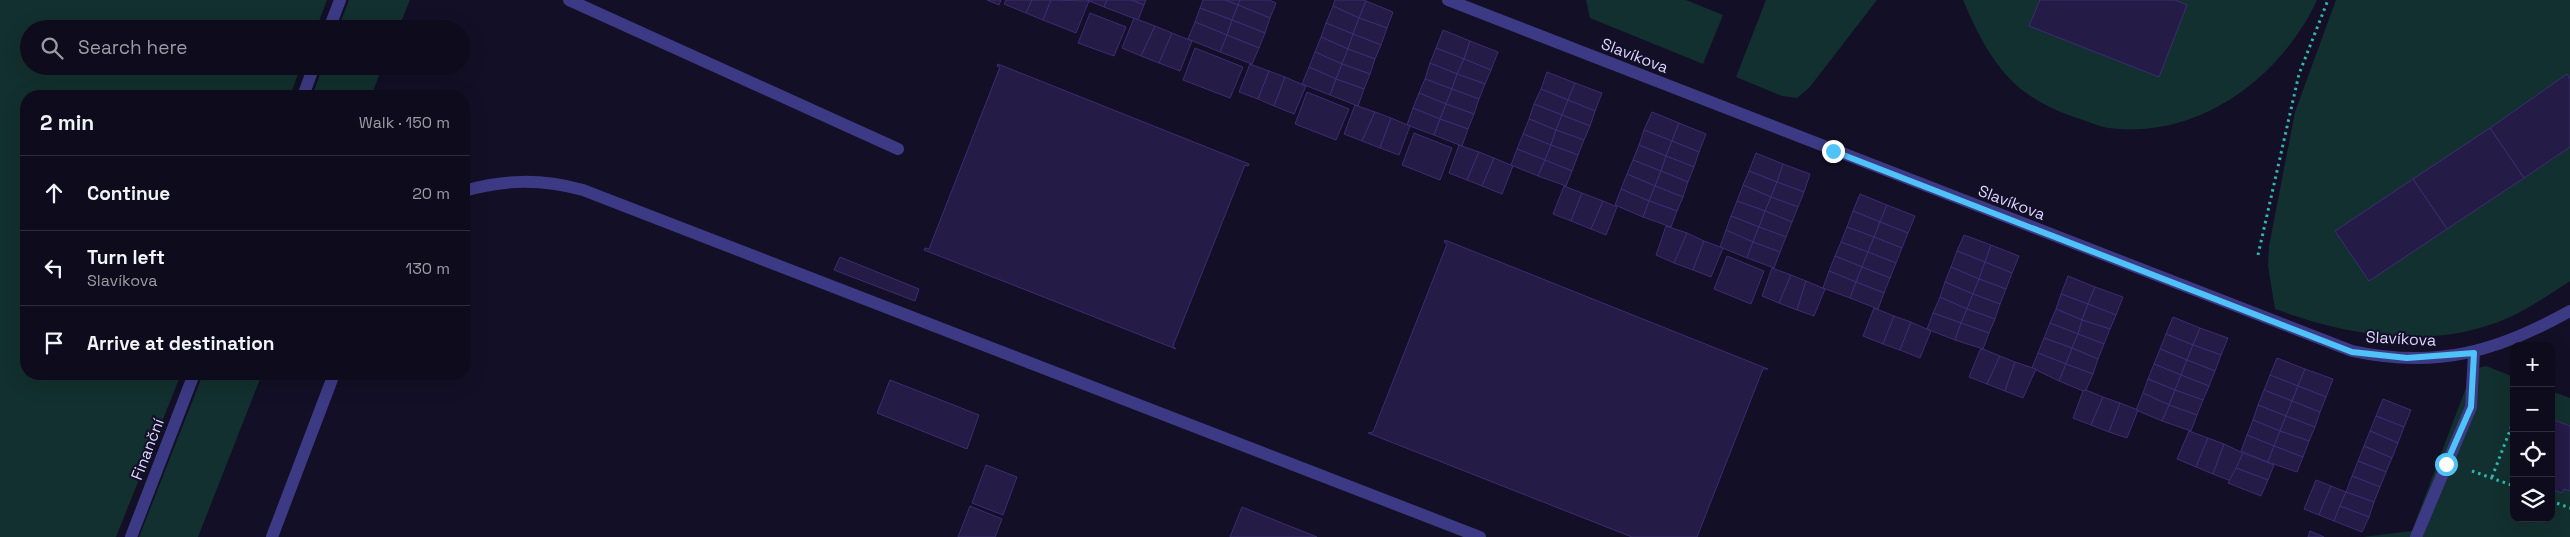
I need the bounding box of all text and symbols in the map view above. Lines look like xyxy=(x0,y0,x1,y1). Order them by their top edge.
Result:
search box xyxy=(20,20,470,75)
street label: Slavíkova xyxy=(1598,33,1671,78)
icon: search xyxy=(38,34,66,62)
text: Search here xyxy=(78,35,188,60)
text: 2 min xyxy=(40,109,94,136)
text: Walk · 150 m xyxy=(359,112,450,133)
route end xyxy=(1822,140,1845,163)
icon: ahead xyxy=(40,179,68,207)
street label: Slavíkova xyxy=(1975,180,2048,225)
text: Continue xyxy=(87,181,170,206)
text: 20 m xyxy=(412,183,450,204)
text: Turn left xyxy=(87,245,165,270)
icon: left xyxy=(40,254,68,282)
text: 130 m xyxy=(406,258,450,279)
text: Slavíkova xyxy=(87,270,157,291)
street label: Slavíkova xyxy=(2365,326,2437,351)
icon: arrive xyxy=(40,329,68,357)
text: Arrive at destination xyxy=(87,331,275,356)
map controls xyxy=(2510,342,2555,522)
button: + xyxy=(2510,342,2555,387)
button: − xyxy=(2510,387,2555,432)
street label: Finanční xyxy=(126,415,169,483)
button: locate xyxy=(2510,432,2555,477)
route start xyxy=(2435,453,2458,476)
button: layers xyxy=(2510,477,2555,522)

